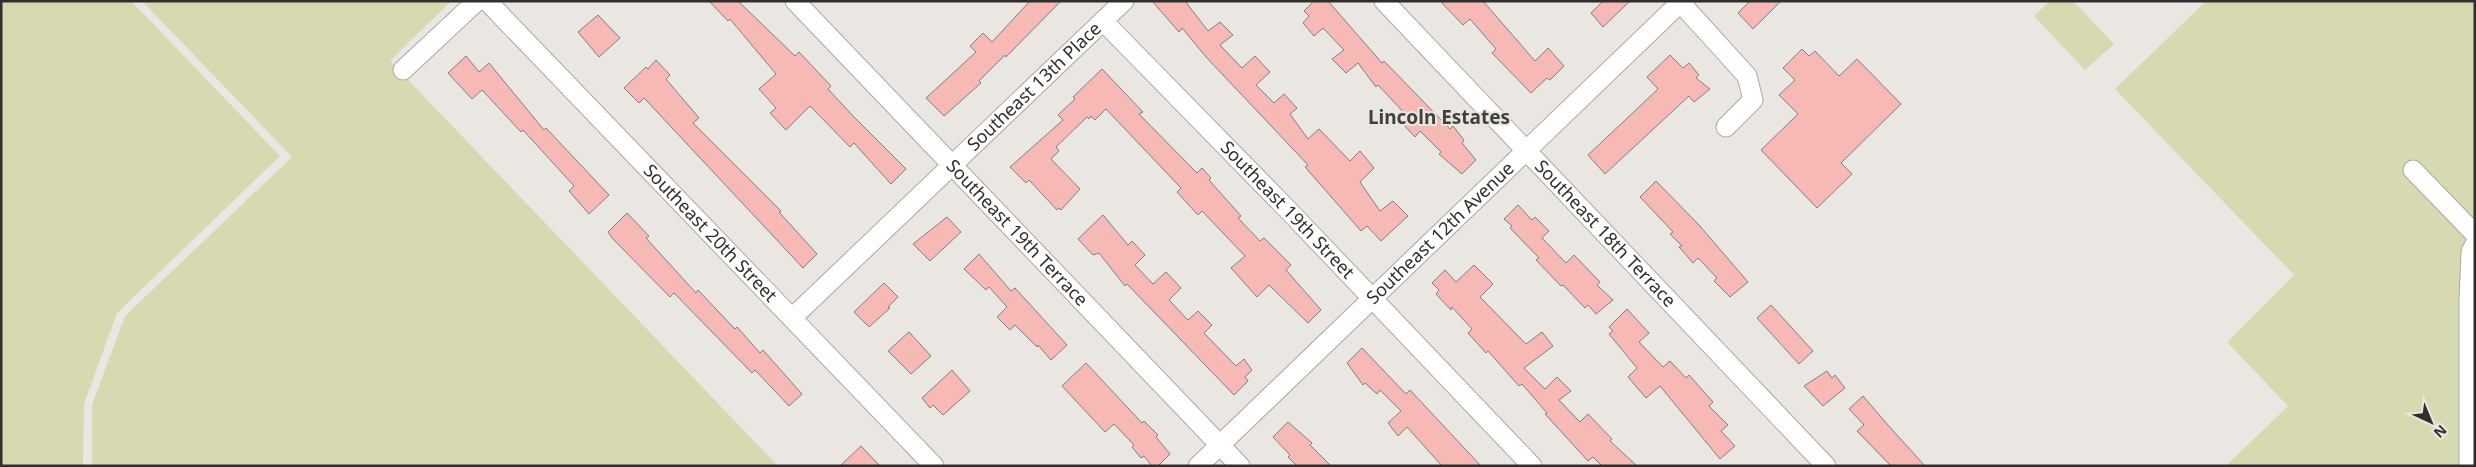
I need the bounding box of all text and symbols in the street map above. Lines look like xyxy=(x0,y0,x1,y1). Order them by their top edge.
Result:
street label: Southeast 13th Place xyxy=(961,16,1106,156)
district label: Lincoln Estates xyxy=(1368,104,1510,130)
street label: Southeast 19th Street xyxy=(1216,135,1361,284)
street label: Southeast 19th Terrace xyxy=(942,154,1094,311)
street label: Southeast 18th Terrace xyxy=(1530,154,1682,312)
street label: Southeast 12th Avenue xyxy=(1361,156,1518,309)
street label: Southeast 20th Street xyxy=(639,158,783,307)
north arrow xyxy=(2406,397,2456,447)
text: N xyxy=(2430,421,2451,443)

